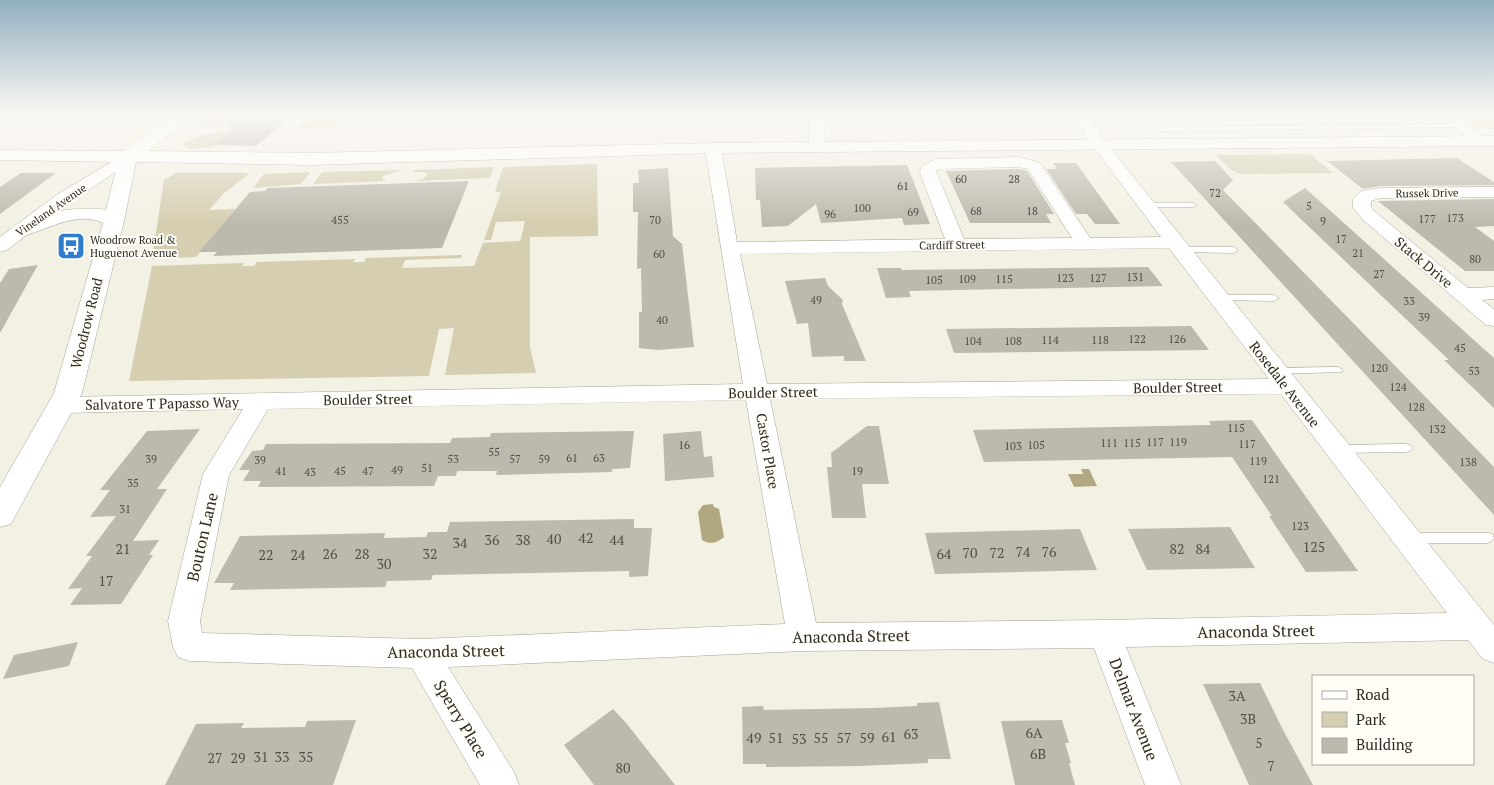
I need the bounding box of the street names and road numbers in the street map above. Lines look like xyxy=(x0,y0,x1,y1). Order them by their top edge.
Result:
street label: Vineland Avenue xyxy=(13,180,89,240)
street label: Russek Drive xyxy=(1395,185,1459,201)
street label: Stack Drive xyxy=(1391,232,1457,292)
street label: Cardiff Street xyxy=(919,237,985,253)
street label: Woodrow Road xyxy=(66,275,107,371)
street label: Rosedale Avenue xyxy=(1245,337,1325,431)
street label: Boulder Street xyxy=(1133,377,1224,397)
street label: Boulder Street xyxy=(728,382,819,402)
street label: Boulder Street xyxy=(323,389,414,409)
street label: Salvatore T Papasso Way xyxy=(85,392,240,414)
street label: Castor Place xyxy=(752,412,784,490)
street label: Bouton Lane xyxy=(181,490,223,584)
street label: Anaconda Street xyxy=(1197,619,1315,643)
street label: Anaconda Street xyxy=(792,624,910,648)
street label: Anaconda Street xyxy=(387,639,505,663)
street label: Delmar Avenue xyxy=(1104,655,1164,763)
street label: Sperry Place xyxy=(429,676,493,762)

